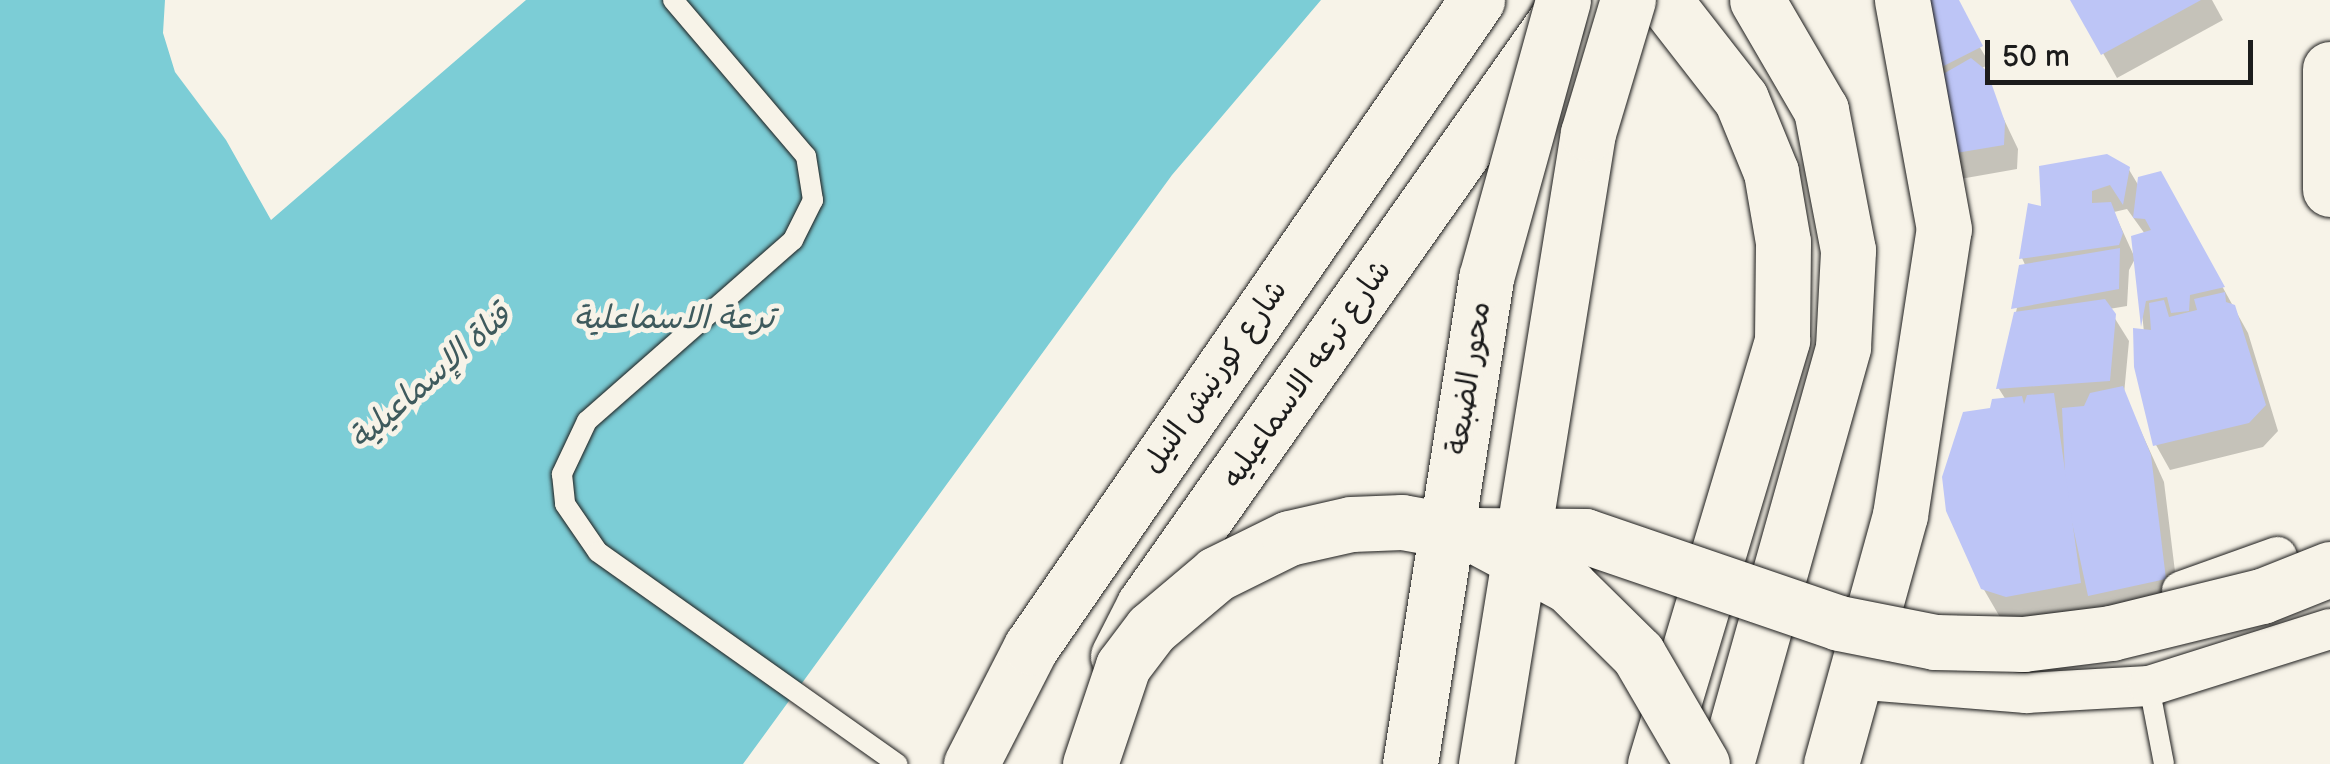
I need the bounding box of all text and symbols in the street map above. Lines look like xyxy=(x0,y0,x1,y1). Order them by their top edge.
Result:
scale bar xyxy=(1990,20,2258,82)
text: 50 m xyxy=(2002,39,2070,75)
street label: شارع ترعه الاسماعيليه xyxy=(1215,253,1399,495)
street label: شارع كورنيش النيل xyxy=(1135,273,1295,481)
water label: قناة الإسماعيلية xyxy=(343,298,519,458)
street label: محور الضبعة xyxy=(1439,299,1499,457)
water label: ترعة الاسماعلية xyxy=(574,300,774,338)

